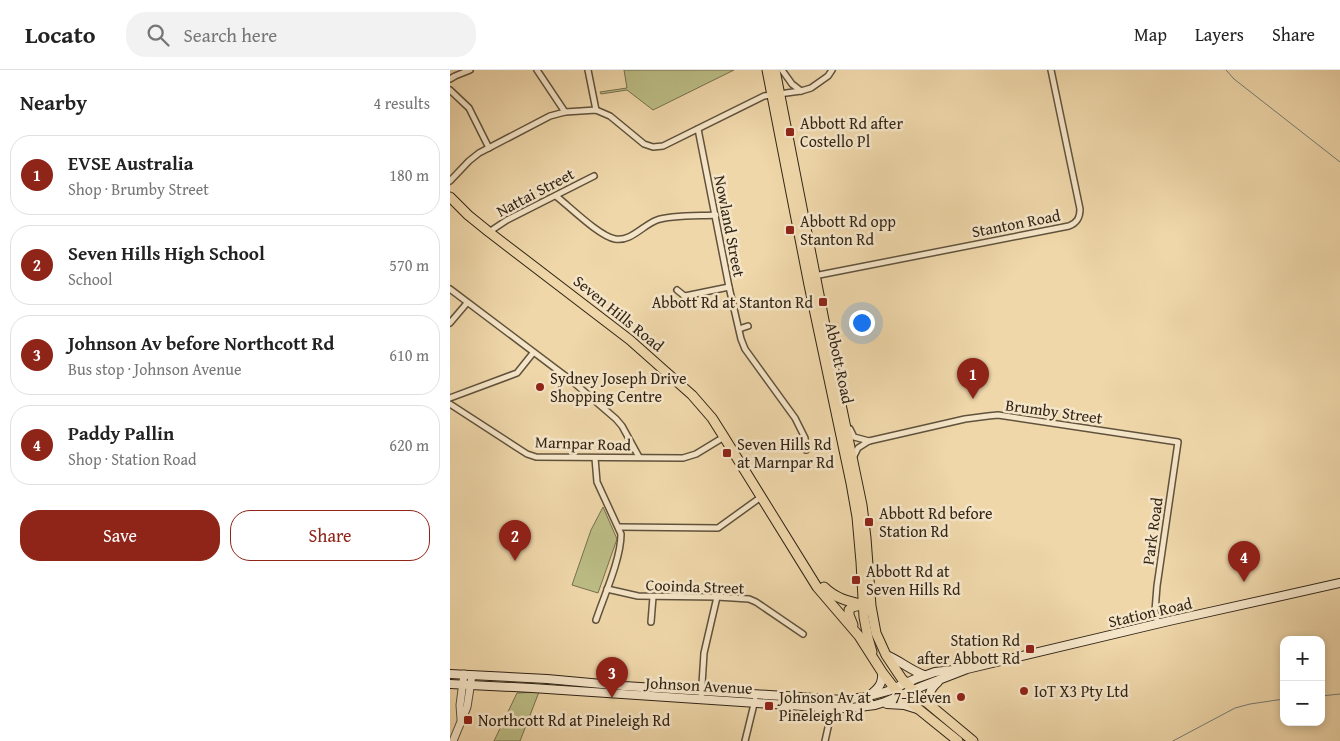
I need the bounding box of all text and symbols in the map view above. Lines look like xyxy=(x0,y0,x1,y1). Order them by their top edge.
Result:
search box xyxy=(126,12,476,57)
text: Locato xyxy=(25,17,96,52)
icon: search xyxy=(144,21,172,49)
text: Search here xyxy=(184,21,277,49)
text: Map xyxy=(1134,21,1167,48)
text: Layers xyxy=(1195,21,1244,48)
text: Share xyxy=(1272,21,1315,48)
text: Nearby xyxy=(20,87,87,118)
text: 4 results xyxy=(373,91,430,115)
place label: Abbott Rd after Costello Pl xyxy=(800,111,903,153)
marker: Abbott Rd after Costello Pl xyxy=(784,126,796,138)
text: EVSE Australia xyxy=(68,149,193,177)
street label: Nattai Street xyxy=(492,161,579,223)
text: 1 xyxy=(33,163,41,187)
text: 180 m xyxy=(389,163,429,187)
street label: Nowland Street xyxy=(708,173,752,279)
text: Shop · Brumby Street xyxy=(68,177,209,201)
street label: Stanton Road xyxy=(970,203,1063,243)
place label: Abbott Rd opp Stanton Rd xyxy=(800,209,896,251)
marker: Abbott Rd opp Stanton Rd xyxy=(784,224,796,236)
text: Seven Hills High School xyxy=(68,239,265,267)
text: 2 xyxy=(33,253,41,277)
text: 570 m xyxy=(389,253,429,277)
text: School xyxy=(68,267,112,291)
street label: Seven Hills Road xyxy=(569,269,670,357)
place label: Abbott Rd at Stanton Rd xyxy=(652,290,813,314)
marker: Abbott Rd at Stanton Rd xyxy=(817,296,829,308)
your location xyxy=(849,310,875,336)
street label: Abbott Road xyxy=(820,320,860,406)
text: Johnson Av before Northcott Rd xyxy=(68,329,334,357)
text: 3 xyxy=(33,343,41,367)
text: 610 m xyxy=(389,343,429,367)
text: Bus stop · Johnson Avenue xyxy=(68,357,241,381)
pin: 1 xyxy=(957,358,989,399)
place label: Sydney Joseph Drive Shopping Centre xyxy=(550,366,686,408)
marker: Sydney Joseph Drive Shopping Centre xyxy=(534,381,546,393)
street label: Brumby Street xyxy=(1004,392,1104,430)
text: Paddy Pallin xyxy=(68,419,174,447)
street label: Marnpar Road xyxy=(535,429,632,457)
place label: Seven Hills Rd at Marnpar Rd xyxy=(737,432,835,474)
text: 4 xyxy=(33,433,41,457)
text: 620 m xyxy=(389,433,429,457)
text: Shop · Station Road xyxy=(68,447,197,471)
marker: Seven Hills Rd at Marnpar Rd xyxy=(721,447,733,459)
street label: Park Road xyxy=(1135,495,1169,566)
place label: Abbott Rd before Station Rd xyxy=(879,501,992,543)
button: Save xyxy=(20,510,220,561)
button: Share xyxy=(230,510,430,561)
marker: Abbott Rd before Station Rd xyxy=(863,516,875,528)
pin: 2 xyxy=(499,520,531,561)
pin: 4 xyxy=(1228,541,1260,582)
place label: Abbott Rd at Seven Hills Rd xyxy=(866,559,961,601)
street label: Cooinda Street xyxy=(645,572,745,600)
marker: Abbott Rd at Seven Hills Rd xyxy=(850,574,862,586)
street label: Station Road xyxy=(1106,591,1195,633)
place label: Station Rd after Abbott Rd xyxy=(917,628,1020,670)
map controls xyxy=(1280,636,1325,726)
button: + xyxy=(1280,636,1325,681)
marker: Station Rd after Abbott Rd xyxy=(1024,643,1036,655)
pin: 3 xyxy=(596,657,628,698)
street label: Johnson Avenue xyxy=(643,670,753,700)
place label: IoT X3 Pty Ltd xyxy=(1034,679,1129,703)
button: − xyxy=(1280,681,1325,726)
place label: Johnson Av at Pineleigh Rd xyxy=(777,685,871,727)
place label: 7-Eleven xyxy=(894,685,951,709)
marker: IoT X3 Pty Ltd xyxy=(1018,685,1030,697)
marker: 7-Eleven xyxy=(955,691,967,703)
marker: Johnson Av at Pineleigh Rd xyxy=(763,700,775,712)
place label: Northcott Rd at Pineleigh Rd xyxy=(478,708,671,732)
marker: Northcott Rd at Pineleigh Rd xyxy=(462,714,474,726)

